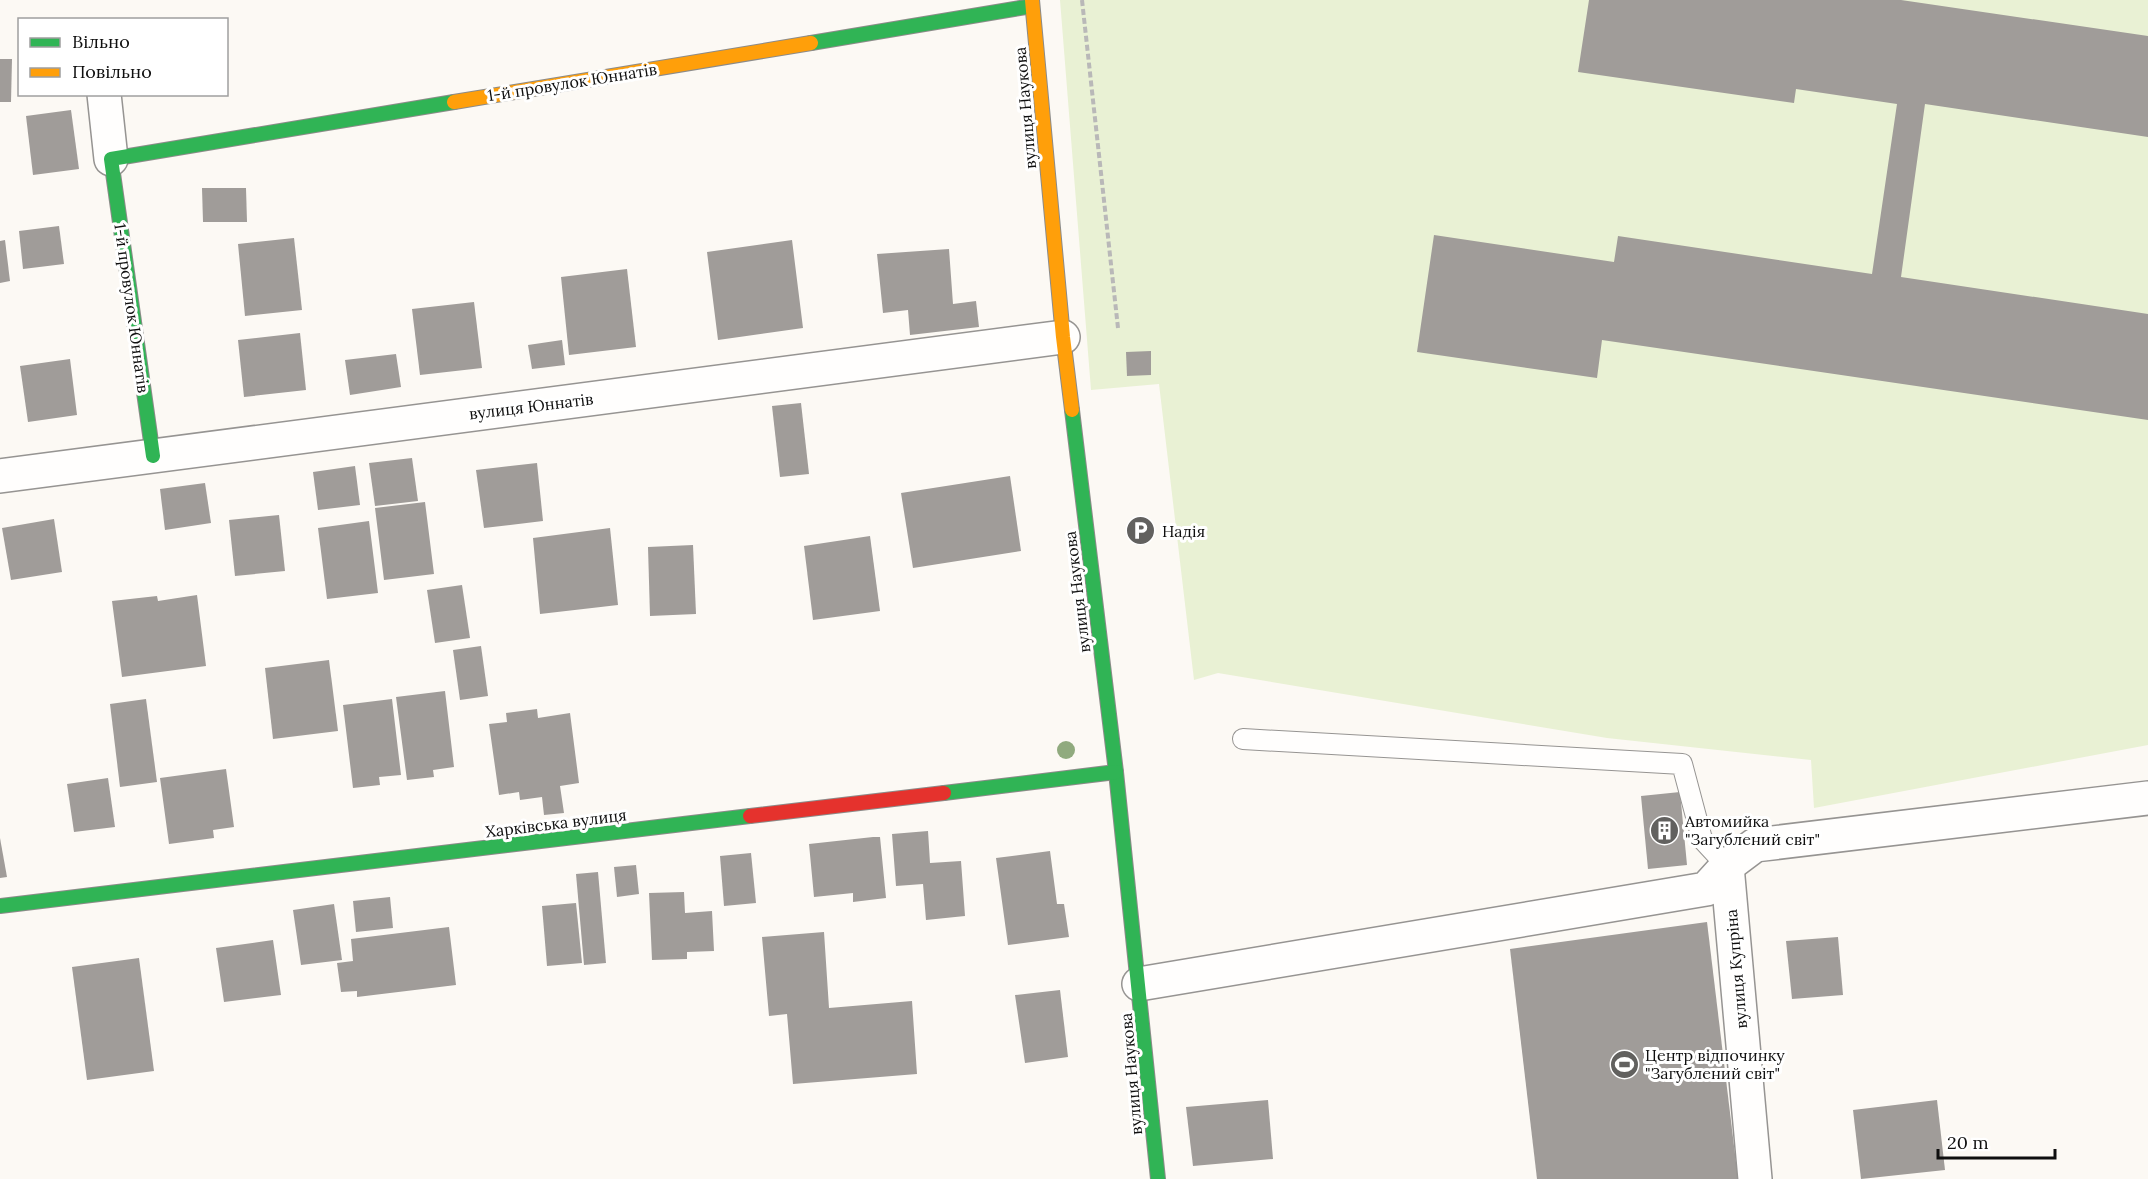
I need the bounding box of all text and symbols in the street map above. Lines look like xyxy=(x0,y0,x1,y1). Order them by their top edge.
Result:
legend xyxy=(18,18,228,96)
text: Вільно xyxy=(72,30,130,53)
street label: вулиця Наукова xyxy=(1010,46,1040,170)
street label: 1-й провулок Юннатів xyxy=(486,59,658,105)
text: Повільно xyxy=(72,60,152,83)
street label: 1-й провулок Юннатів xyxy=(110,222,154,394)
street label: вулиця Юннатів xyxy=(468,388,594,424)
parking icon: Надія xyxy=(1125,515,1157,547)
place label: Надія xyxy=(1162,521,1205,541)
street label: вулиця Наукова xyxy=(1060,530,1094,654)
street label: Харківська вулиця xyxy=(484,804,628,842)
place label: Автомийка "Загублений світ" xyxy=(1684,811,1820,849)
building icon: Автомийка "Загублений світ" xyxy=(1648,814,1680,846)
street label: вулиця Купріна xyxy=(1721,908,1751,1030)
street label: вулиця Наукова xyxy=(1116,1012,1146,1136)
place label: Центр відпочинку "Загублений світ" xyxy=(1645,1045,1785,1083)
sports icon: Центр відпочинку "Загублений світ" xyxy=(1608,1048,1640,1080)
scale bar xyxy=(1938,1122,2055,1160)
text: 20 m xyxy=(1947,1131,1989,1154)

